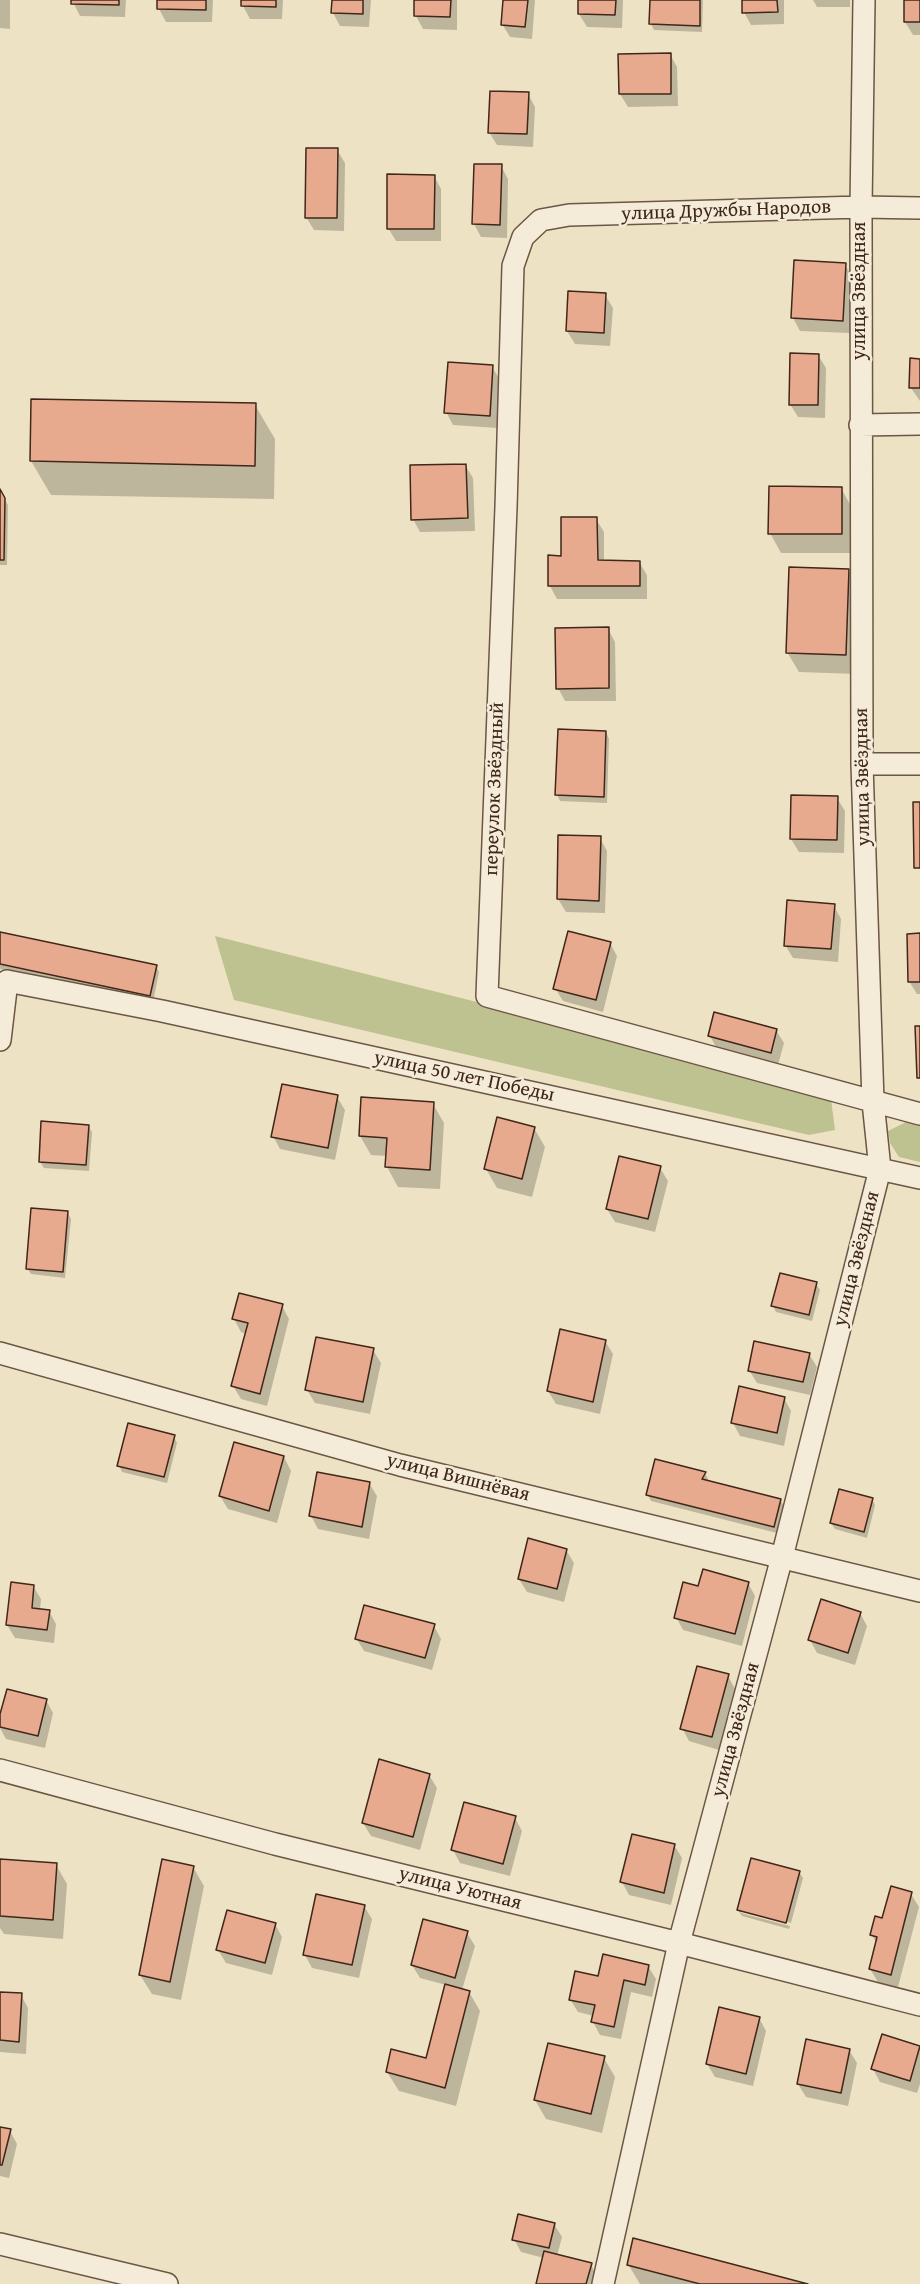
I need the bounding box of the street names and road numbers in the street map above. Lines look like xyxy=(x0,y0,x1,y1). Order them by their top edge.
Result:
street label: улица Дружбы Народов xyxy=(621,195,831,227)
street label: улица Звёздная xyxy=(848,222,872,360)
street label: переулок Звёздный xyxy=(480,702,510,876)
street label: улица Звёздная xyxy=(850,707,876,847)
street label: улица 50 лет Победы xyxy=(371,1046,557,1108)
street label: улица Звёздная xyxy=(829,1189,885,1329)
street label: улица Вишнёвая xyxy=(384,1449,532,1507)
street label: улица Звёздная xyxy=(706,1660,766,1800)
street label: улица Уютная xyxy=(396,1862,524,1916)

